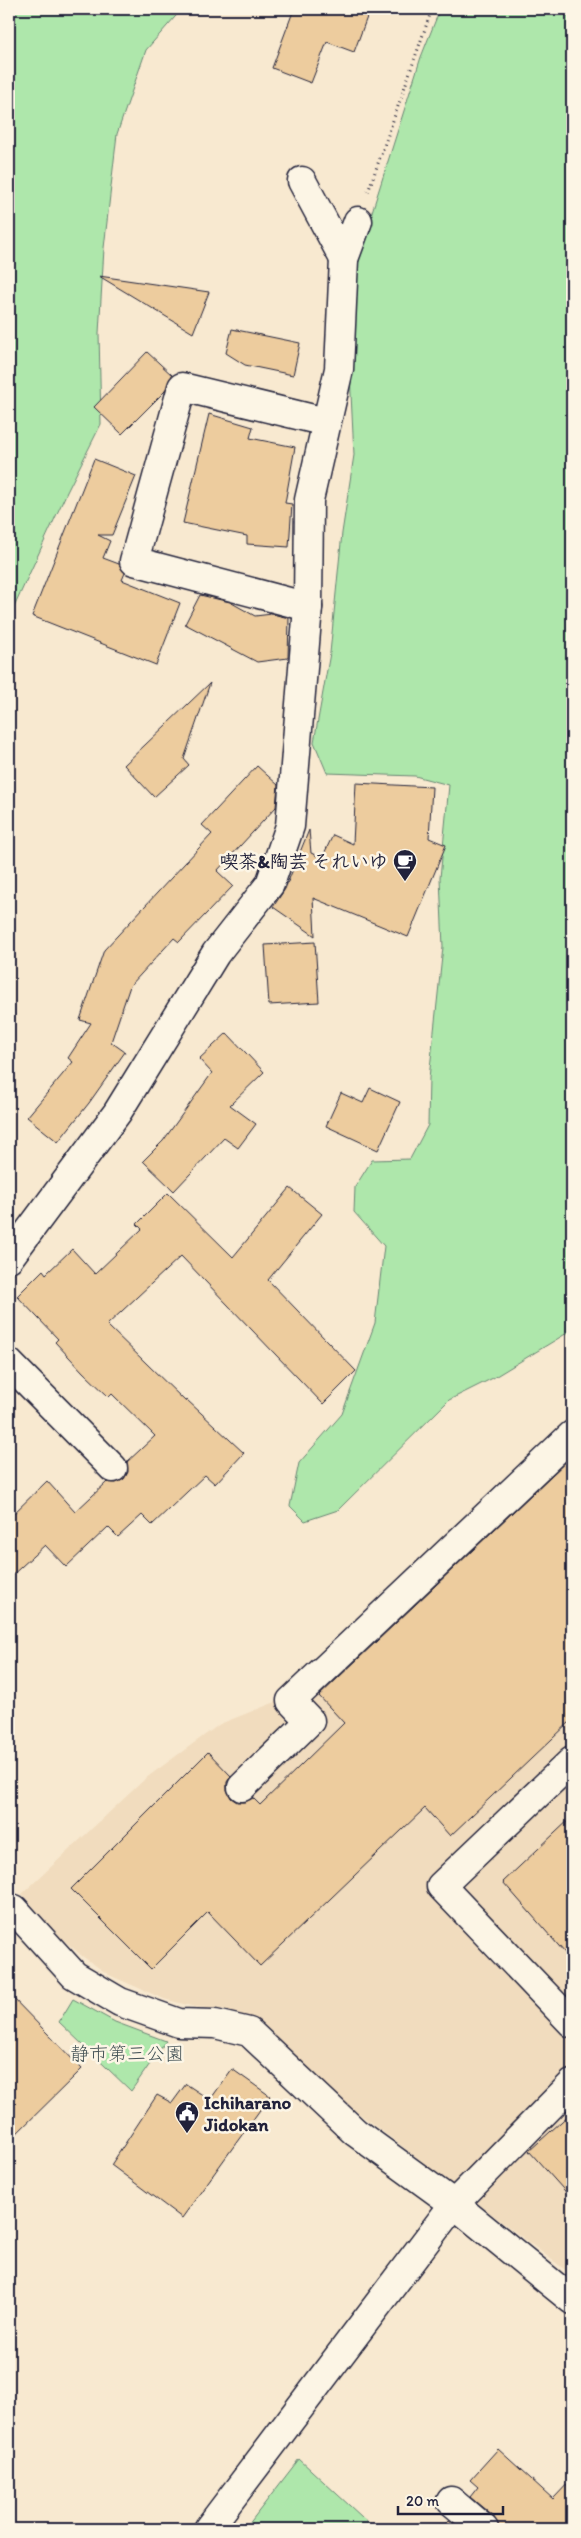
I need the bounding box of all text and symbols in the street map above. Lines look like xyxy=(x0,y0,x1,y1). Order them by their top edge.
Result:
cafe icon: 喫茶&陶芸 それいゆ xyxy=(392,848,418,882)
place label: 喫茶&陶芸 それいゆ xyxy=(219,850,388,873)
park label: 静市第三公園 xyxy=(70,2042,184,2065)
place label: Ichiharano Jidokan xyxy=(203,2091,292,2136)
public building icon: Ichiharano Jidokan xyxy=(174,2100,200,2134)
scale bar xyxy=(398,2483,504,2515)
text: 20 m xyxy=(406,2492,440,2510)

